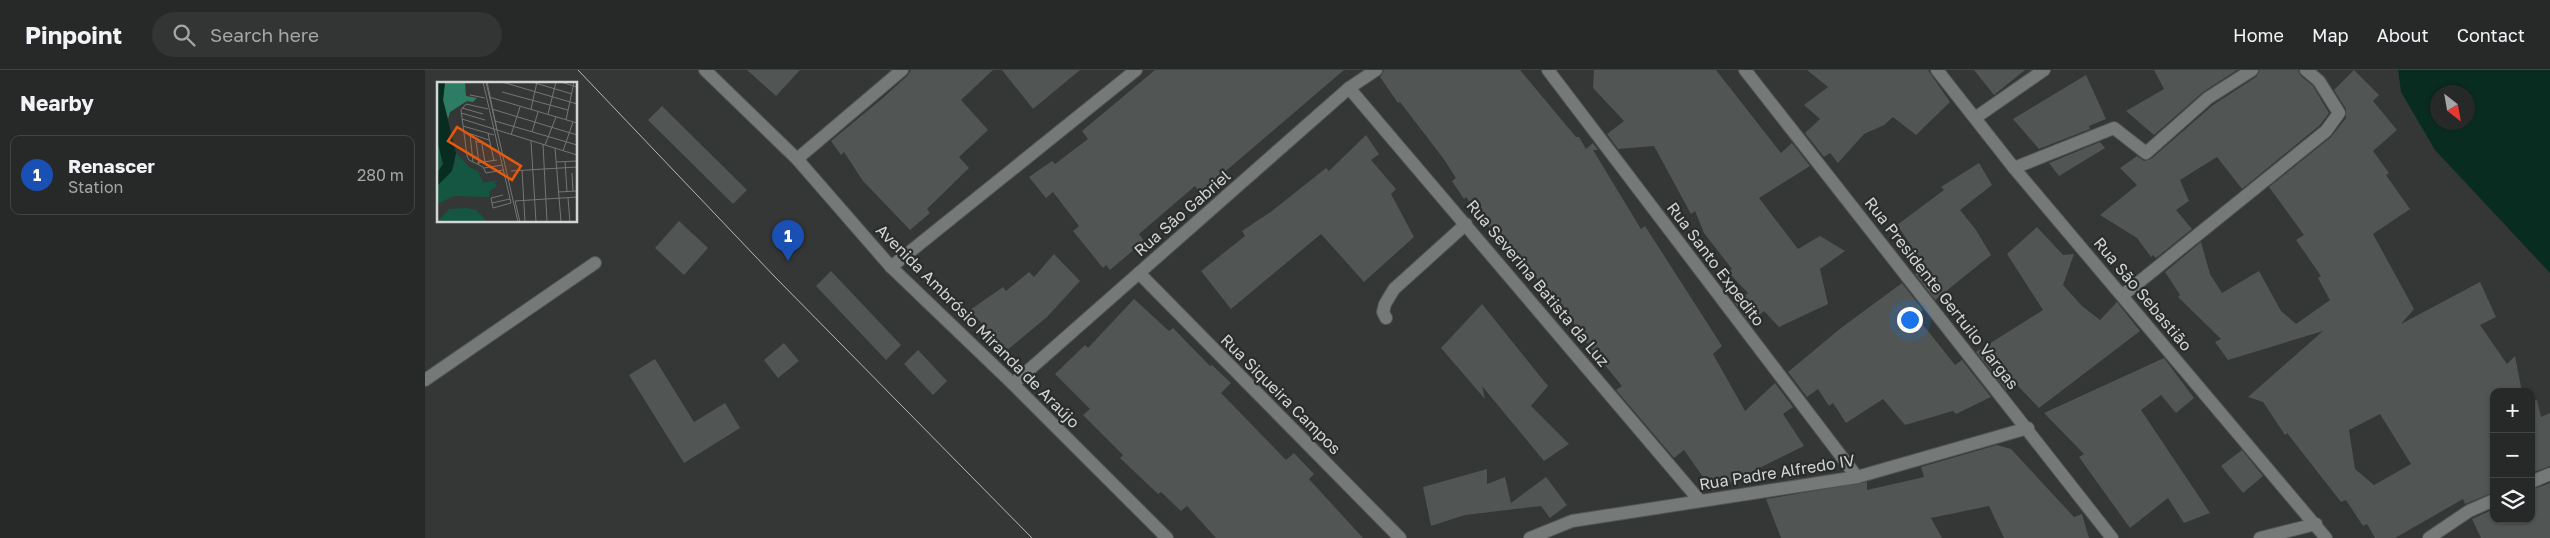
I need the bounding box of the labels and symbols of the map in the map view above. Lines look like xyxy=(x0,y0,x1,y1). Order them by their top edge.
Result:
inset map xyxy=(437,82,577,222)
north arrow xyxy=(2430,85,2475,130)
street label: Rua São Gabriel xyxy=(1130,166,1234,260)
street label: Rua Presidente Gertuilo Vargas xyxy=(1861,193,2023,393)
street label: Rua Severina Batista da Luz xyxy=(1462,196,1614,370)
street label: Rua Santo Expedito xyxy=(1663,198,1769,330)
pin: 1 xyxy=(772,220,804,261)
street label: Avenida Ambrósio Miranda de Araújo xyxy=(872,220,1084,432)
street label: Rua São Sebastião xyxy=(2090,233,2196,355)
your location xyxy=(1897,307,1923,333)
street label: Rua Siqueira Campos xyxy=(1217,330,1345,458)
street label: Rua Padre Alfredo IV xyxy=(1698,450,1857,494)

